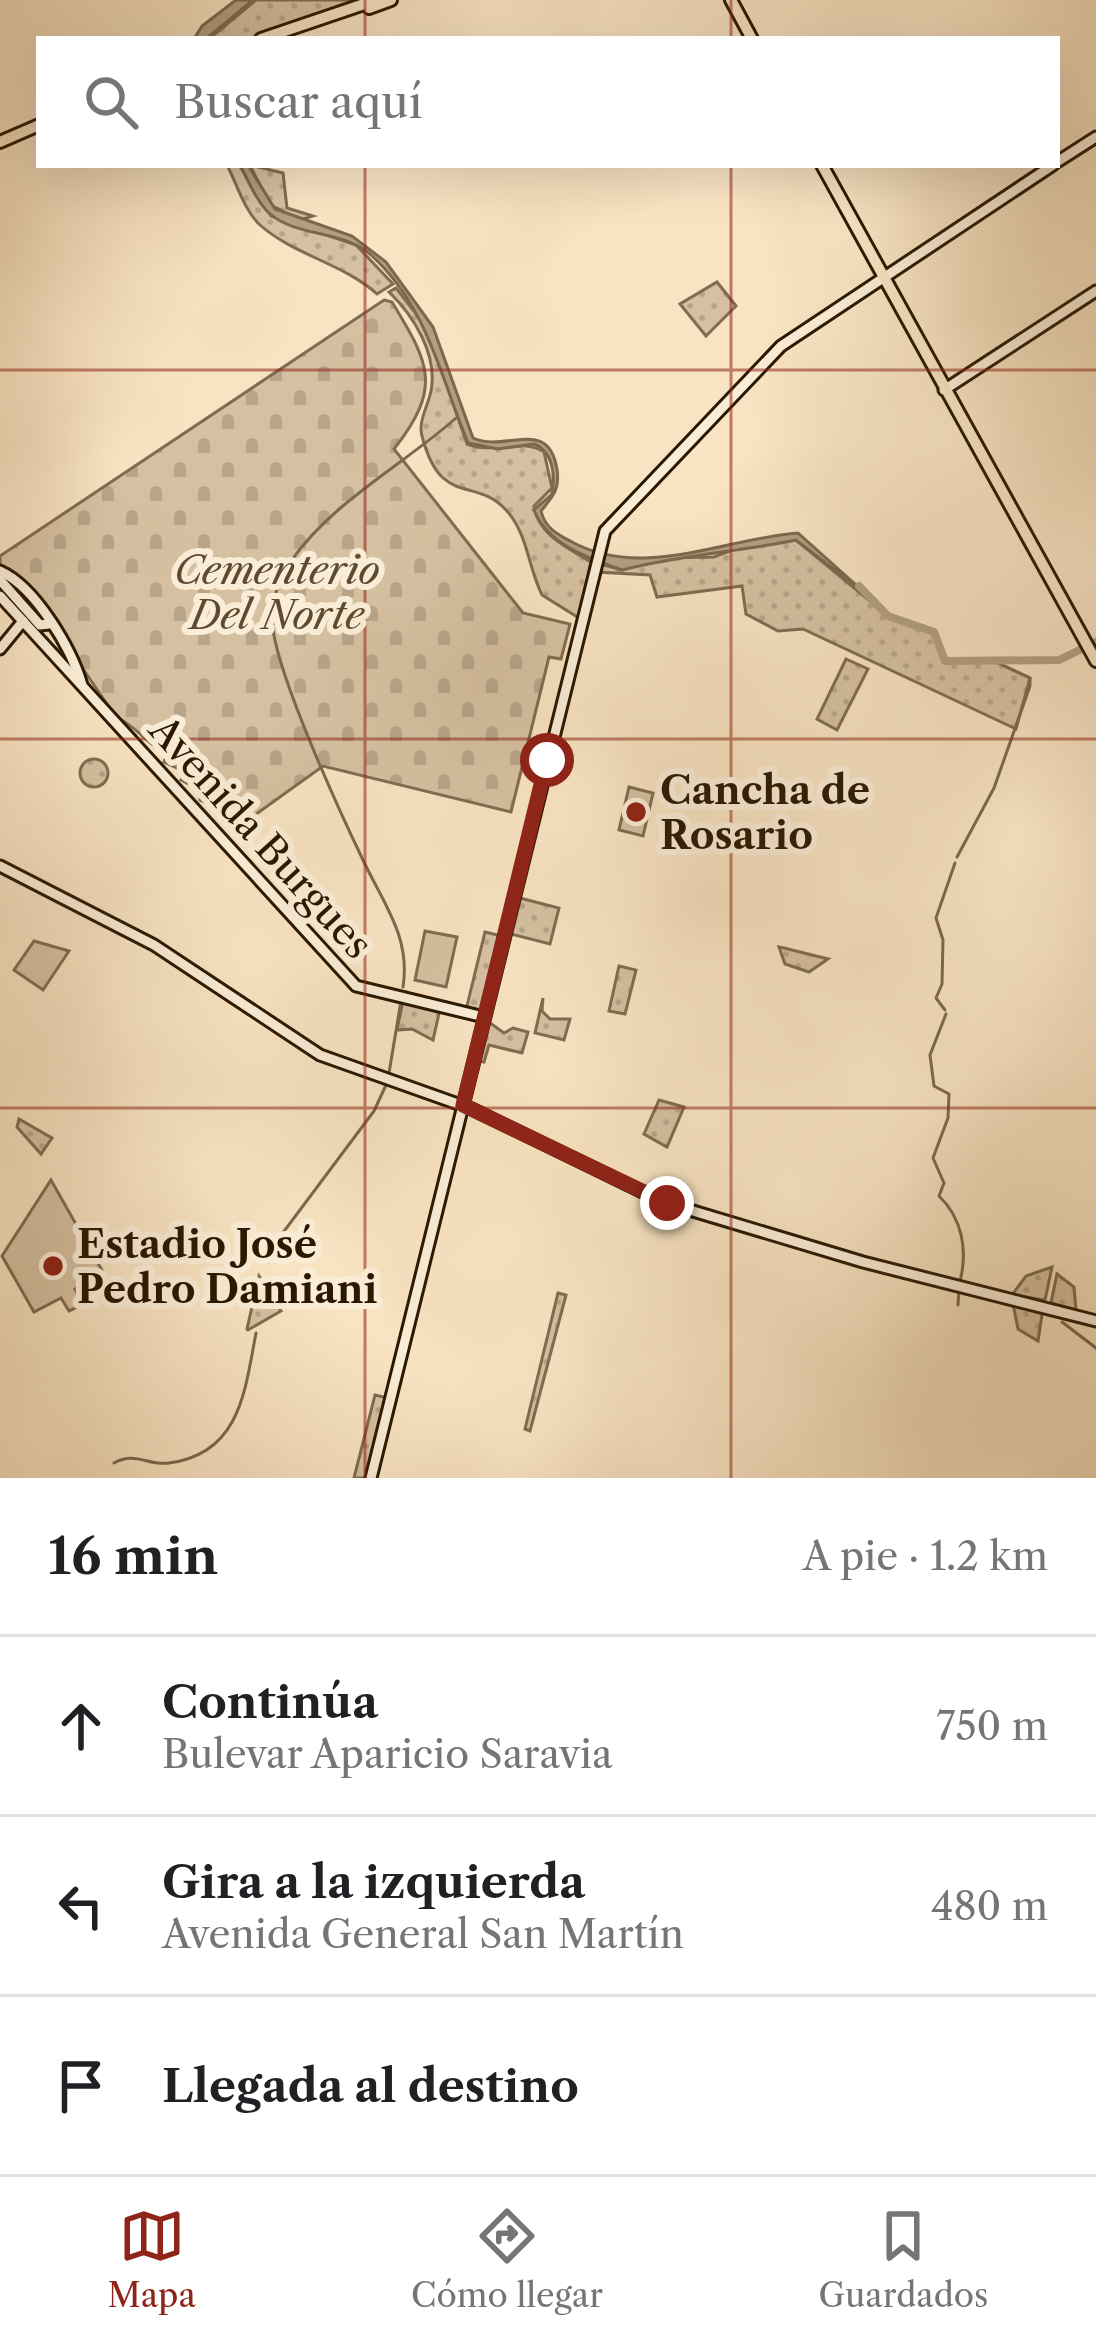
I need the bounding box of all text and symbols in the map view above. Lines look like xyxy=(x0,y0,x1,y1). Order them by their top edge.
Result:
search box xyxy=(36,36,1060,168)
icon: search xyxy=(78,69,144,135)
text: Buscar aquí xyxy=(174,74,423,130)
park label: Cementerio Del Norte xyxy=(174,546,380,639)
street label: Avenida Burgues xyxy=(139,705,382,968)
route start xyxy=(520,733,574,787)
place label: Cancha de Rosario xyxy=(660,766,870,859)
marker: Cancha de Rosario xyxy=(623,799,649,825)
route end xyxy=(640,1176,694,1230)
place label: Estadio José Pedro Damiani xyxy=(77,1220,378,1313)
marker: Estadio José Pedro Damiani xyxy=(40,1253,66,1279)
text: 16 min xyxy=(48,1525,218,1587)
text: A pie · 1.2 km xyxy=(802,1532,1048,1580)
text: Continúa xyxy=(162,1674,378,1730)
icon: ahead xyxy=(48,1693,114,1759)
text: 750 m xyxy=(936,1702,1048,1750)
text: Bulevar Aparicio Saravia xyxy=(162,1730,613,1778)
text: Gira a la izquierda xyxy=(162,1854,585,1910)
icon: left xyxy=(48,1873,114,1939)
text: 480 m xyxy=(931,1882,1048,1930)
text: Avenida General San Martín xyxy=(162,1910,684,1958)
icon: arrive xyxy=(48,2053,114,2119)
text: Llegada al destino xyxy=(162,2058,579,2114)
tab: Mapa xyxy=(108,2203,196,2316)
tab: Cómo llegar xyxy=(411,2203,603,2316)
tab: Guardados xyxy=(818,2203,988,2316)

